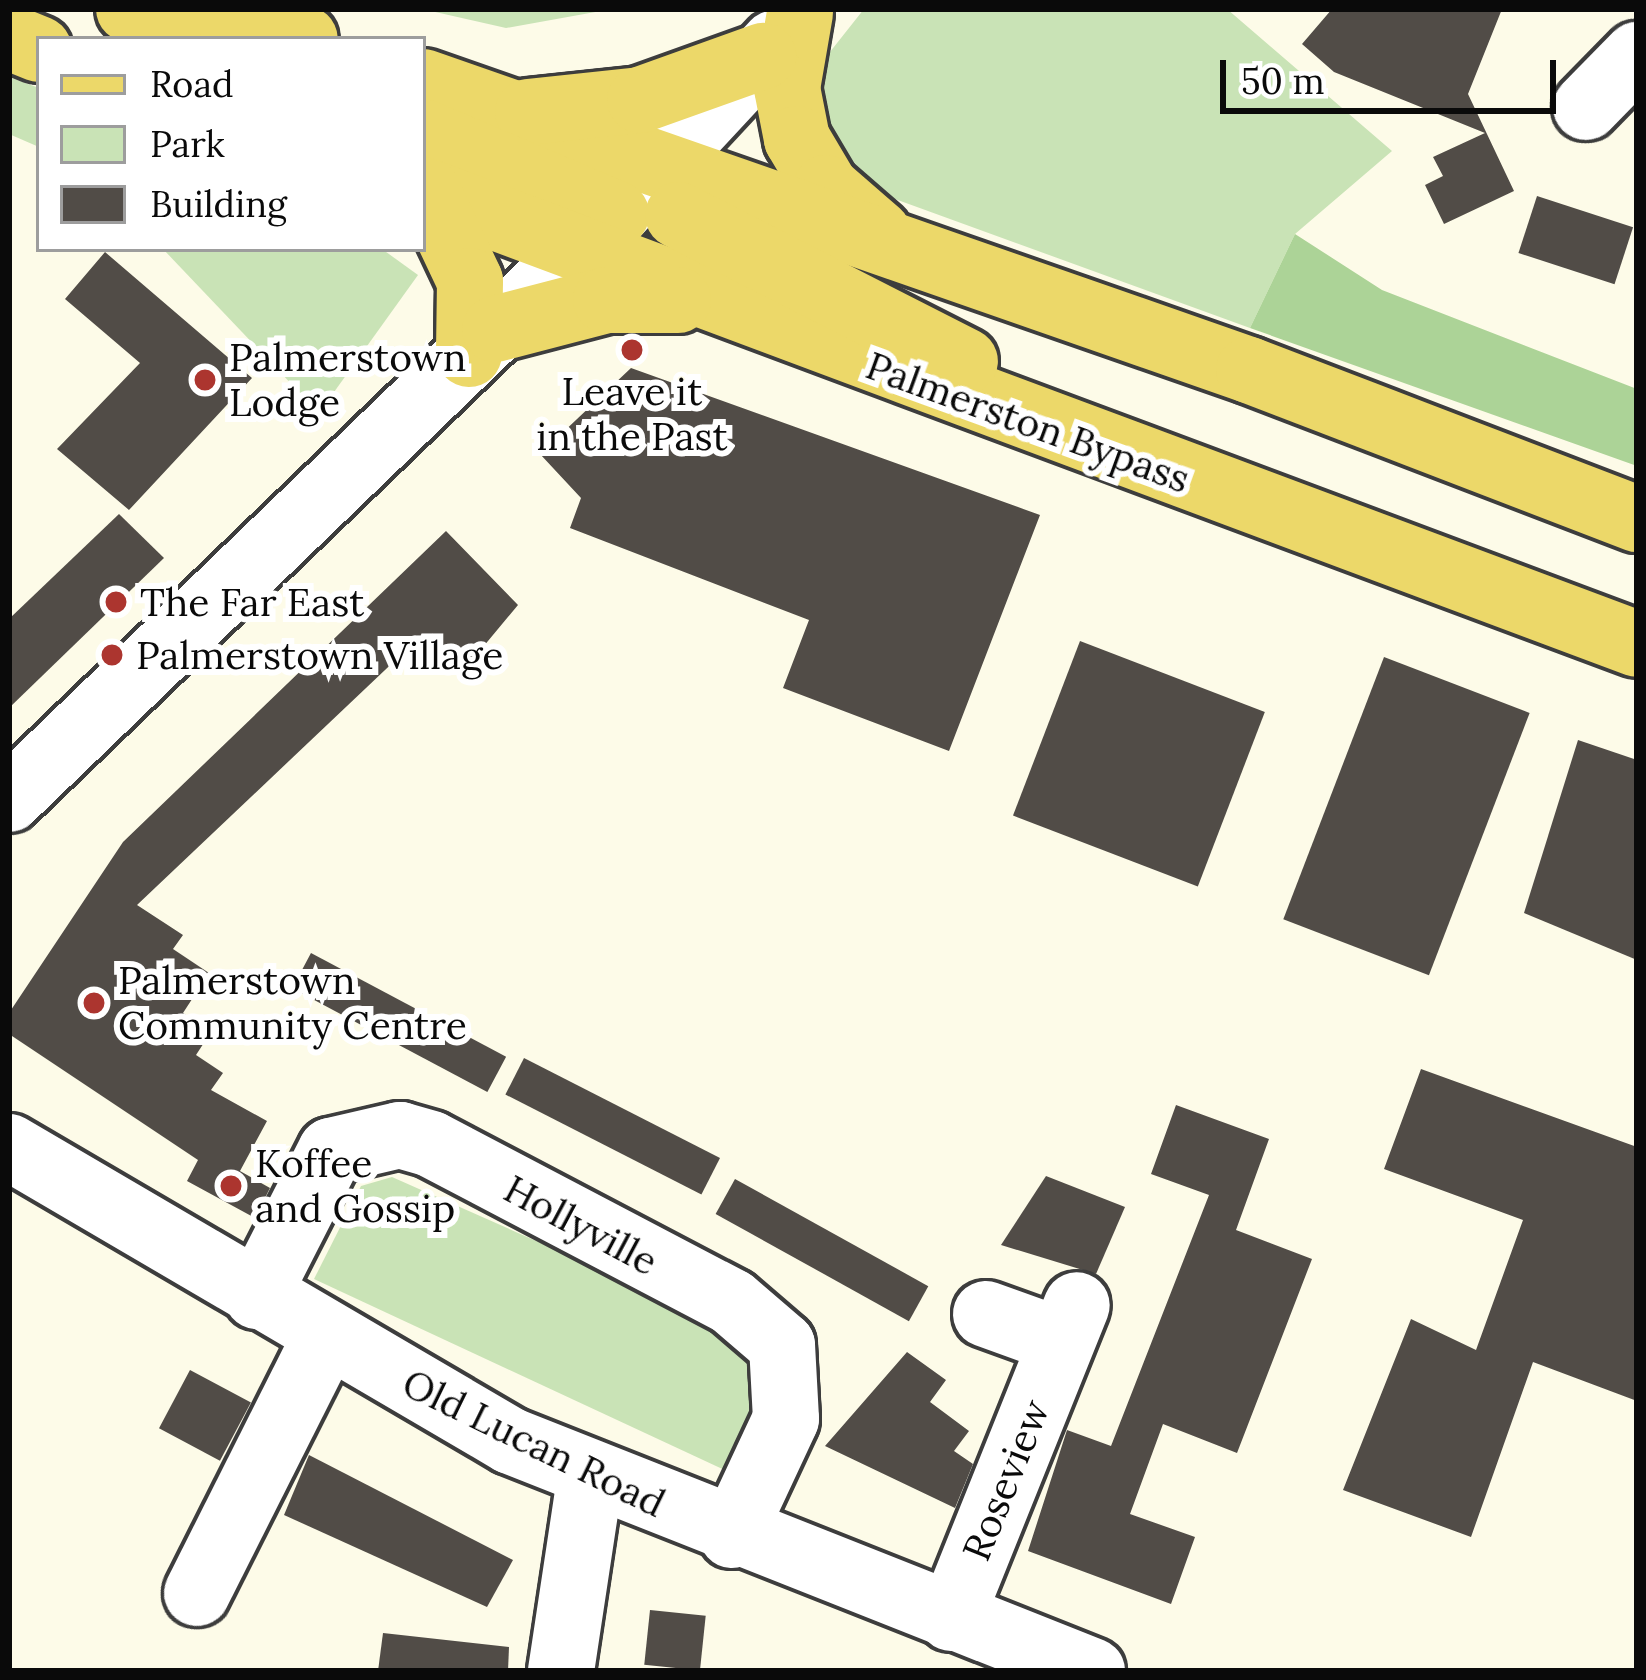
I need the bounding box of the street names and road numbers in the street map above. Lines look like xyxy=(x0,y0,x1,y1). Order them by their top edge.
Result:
street label: Palmerston Bypass xyxy=(860,342,1196,502)
street label: Hollyville xyxy=(496,1165,666,1285)
street label: Old Lucan Road xyxy=(395,1359,673,1527)
street label: Roseview xyxy=(953,1393,1059,1567)

